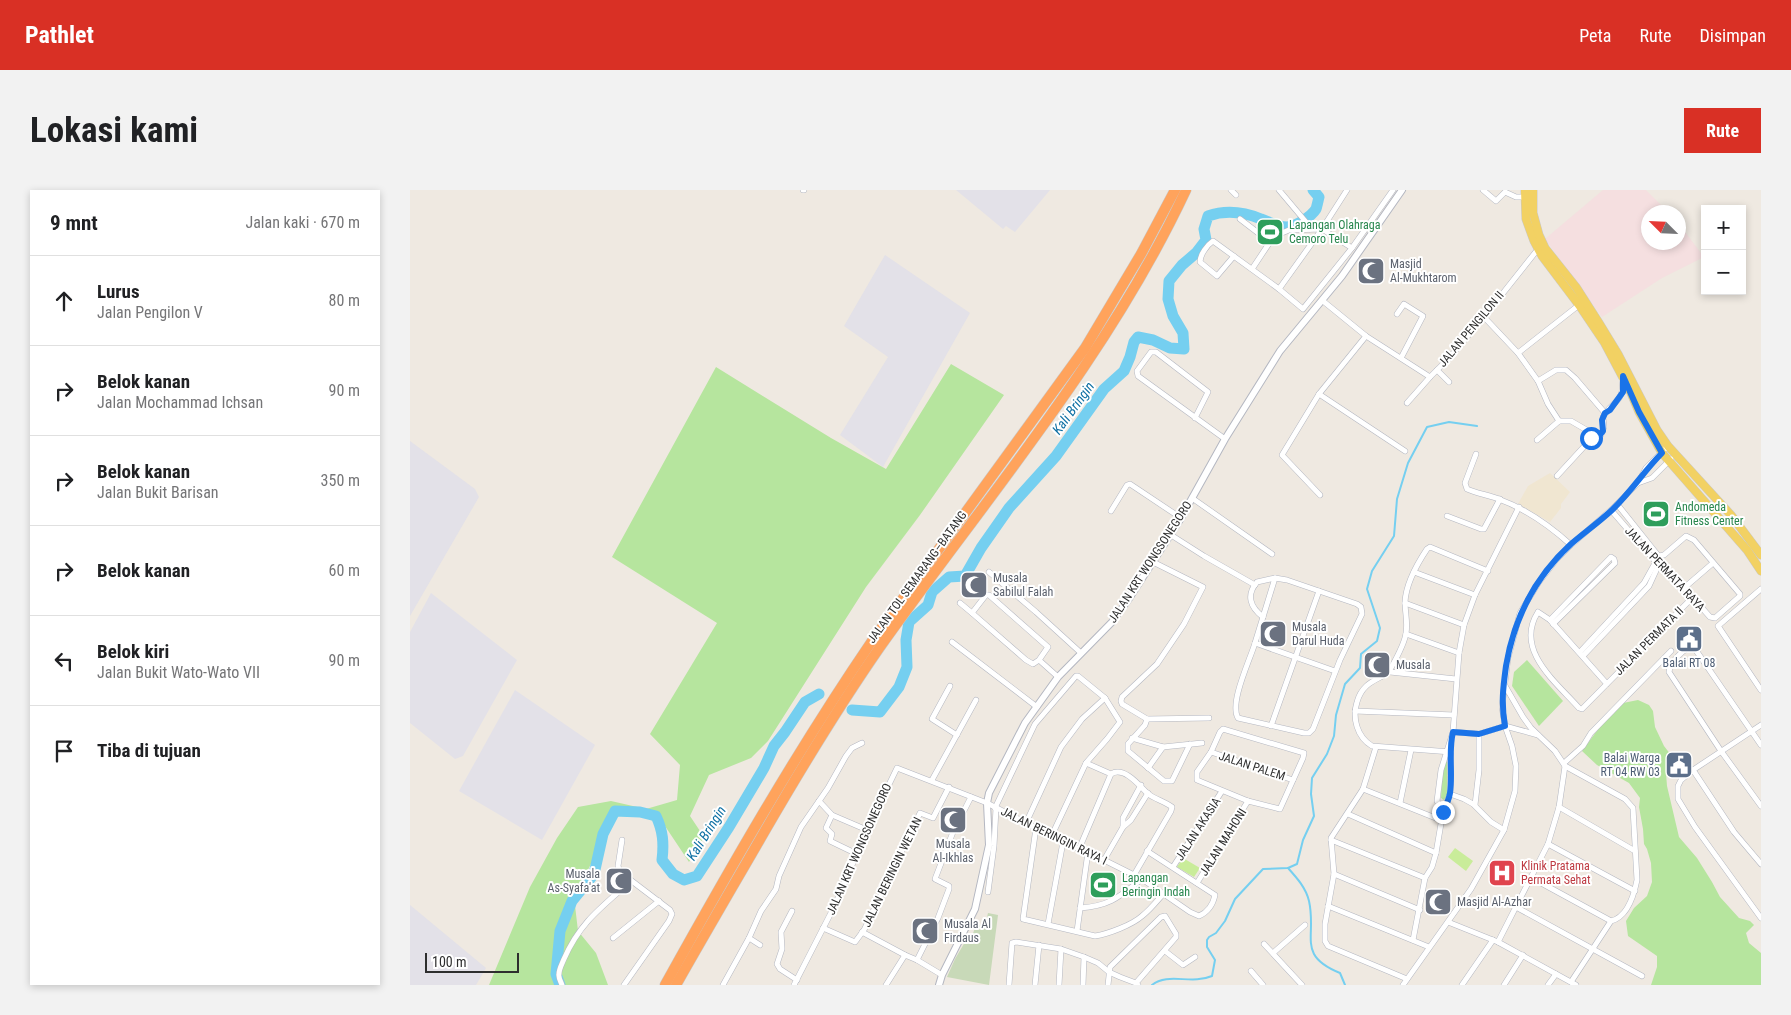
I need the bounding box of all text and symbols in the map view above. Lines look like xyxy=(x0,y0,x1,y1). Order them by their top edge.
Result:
text: Pathlet xyxy=(25,21,94,49)
text: Peta xyxy=(1579,25,1611,46)
text: Rute xyxy=(1639,25,1671,46)
text: Disimpan xyxy=(1699,25,1766,46)
button: Rute xyxy=(1684,108,1761,153)
text: Lokasi kami xyxy=(30,110,198,151)
north arrow xyxy=(1641,205,1686,250)
map controls xyxy=(1701,205,1746,295)
button: + xyxy=(1701,205,1746,250)
text: 9 mnt xyxy=(50,211,98,235)
text: Jalan kaki · 670 m xyxy=(245,213,360,232)
sports icon: Lapangan Olahraga Cemoro Telu xyxy=(1255,217,1285,247)
place label: Lapangan Olahraga Cemoro Telu xyxy=(1289,218,1381,246)
button: − xyxy=(1701,250,1746,295)
mosque icon: Masjid Al-Mukhtarom xyxy=(1356,256,1386,286)
place label: Masjid Al-Mukhtarom xyxy=(1390,257,1457,285)
text: Lurus xyxy=(97,280,140,303)
icon: ahead xyxy=(50,287,78,315)
street label: JALAN PENGILON II xyxy=(1435,288,1507,370)
text: 80 m xyxy=(328,291,360,310)
text: Jalan Pengilon V xyxy=(97,303,203,322)
text: Belok kanan xyxy=(97,370,190,393)
icon: right xyxy=(50,377,78,405)
water label: Kali Bringin xyxy=(1049,379,1097,437)
text: 90 m xyxy=(328,381,360,400)
text: Jalan Mochammad Ichsan xyxy=(97,393,263,412)
route start xyxy=(1580,427,1603,450)
text: Belok kanan xyxy=(97,460,190,483)
icon: right xyxy=(50,467,78,495)
text: 350 m xyxy=(321,471,360,490)
text: Jalan Bukit Barisan xyxy=(97,483,219,502)
street label: JALAN KRT WONGSONEGORO xyxy=(1105,498,1195,626)
sports icon: Andomeda Fitness Center xyxy=(1641,499,1671,529)
place label: Andomeda Fitness Center xyxy=(1675,500,1744,528)
street label: JALAN TOL SEMARANG–BATANG xyxy=(864,508,970,646)
street label: JALAN PERMATA RAYA xyxy=(1622,524,1708,614)
icon: right xyxy=(50,557,78,585)
text: Belok kanan xyxy=(97,559,190,582)
text: 60 m xyxy=(328,561,360,580)
mosque icon: Musala Sabilul Falah xyxy=(959,570,989,600)
place label: Musala Sabilul Falah xyxy=(993,571,1054,599)
street label: JALAN PERMATA II xyxy=(1612,604,1686,678)
mosque icon: Musala Darul Huda xyxy=(1258,619,1288,649)
place label: Musala Darul Huda xyxy=(1292,620,1345,648)
public building icon: Balai RT 08 xyxy=(1674,624,1704,654)
text: Belok kiri xyxy=(97,640,169,663)
icon: left xyxy=(50,647,78,675)
mosque icon: Musala xyxy=(1362,650,1392,680)
text: 90 m xyxy=(328,651,360,670)
place label: Balai RT 08 xyxy=(1663,656,1715,670)
place label: Musala xyxy=(1396,658,1431,672)
text: Jalan Bukit Wato-Wato VII xyxy=(97,663,260,682)
icon: arrive xyxy=(50,737,78,765)
text: Tiba di tujuan xyxy=(97,739,201,762)
street label: JALAN PALEM xyxy=(1217,749,1287,783)
public building icon: Balai Warga RT 04 RW 03 xyxy=(1664,750,1694,780)
place label: Balai Warga RT 04 RW 03 xyxy=(1601,751,1660,779)
street label: JALAN KRT WONGSONEGORO xyxy=(824,781,894,917)
street label: JALAN AKASIA xyxy=(1172,795,1224,863)
route end xyxy=(1432,801,1455,824)
water label: Kali Bringin xyxy=(683,803,729,863)
street label: JALAN BERINGIN RAYA I xyxy=(999,804,1109,868)
mosque icon: Musala Al-Ikhlas xyxy=(938,805,968,835)
street label: JALAN MAHONI xyxy=(1197,806,1249,878)
street label: JALAN BERINGIN WETAN xyxy=(859,815,925,929)
place label: Musala Al-Ikhlas xyxy=(933,837,973,865)
hospital icon: Klinik Pratama Permata Sehat xyxy=(1487,858,1517,888)
place label: Klinik Pratama Permata Sehat xyxy=(1521,859,1591,887)
mosque icon: Musala As-Syafa'at xyxy=(604,866,634,896)
place label: Musala As-Syafa'at xyxy=(547,867,600,895)
sports icon: Lapangan Beringin Indah xyxy=(1088,870,1118,900)
place label: Lapangan Beringin Indah xyxy=(1122,871,1190,899)
mosque icon: Masjid Al-Azhar xyxy=(1423,887,1453,917)
place label: Masjid Al-Azhar xyxy=(1457,895,1532,909)
mosque icon: Musala Al Firdaus xyxy=(910,916,940,946)
place label: Musala Al Firdaus xyxy=(944,917,991,945)
scale bar xyxy=(425,950,519,973)
text: 100 m xyxy=(432,954,467,970)

